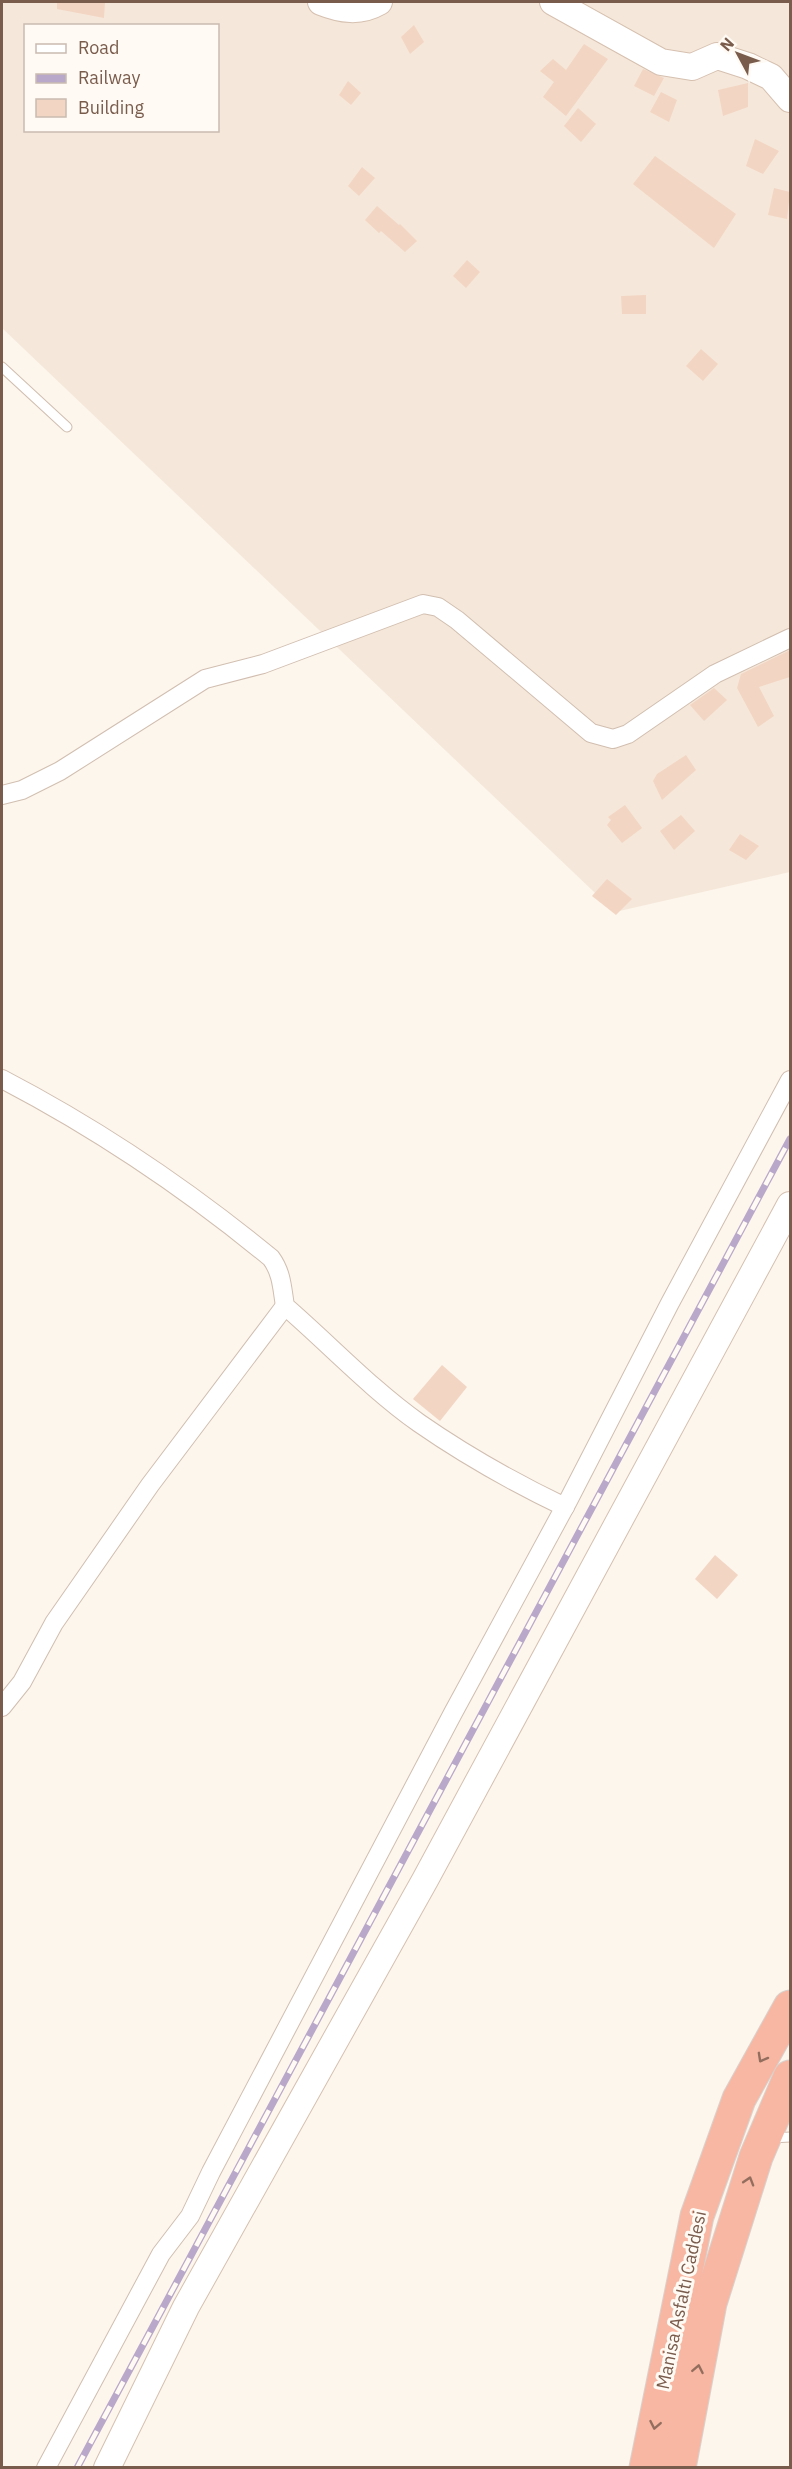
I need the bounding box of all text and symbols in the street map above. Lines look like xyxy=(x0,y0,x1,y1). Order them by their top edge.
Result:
legend xyxy=(24,24,219,132)
north arrow xyxy=(708,24,768,84)
text: N xyxy=(715,33,738,55)
text: Road xyxy=(78,36,119,59)
text: Railway xyxy=(78,66,140,89)
text: Building xyxy=(78,96,145,119)
one-way arrow xyxy=(758,2052,769,2063)
one-way arrow xyxy=(741,2176,754,2187)
street label: Manisa Asfaltı Caddesi xyxy=(651,2209,711,2391)
one-way arrow xyxy=(691,2364,704,2374)
one-way arrow xyxy=(649,2420,662,2430)

